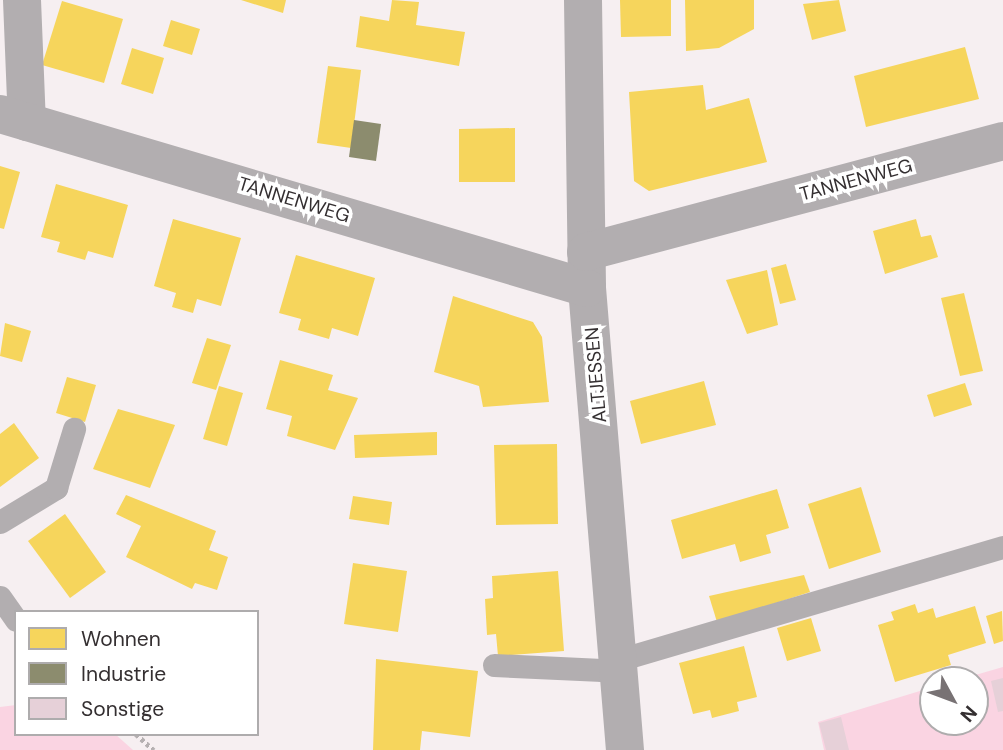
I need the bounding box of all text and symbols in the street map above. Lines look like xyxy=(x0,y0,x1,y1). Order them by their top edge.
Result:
street label: TANNENWEG xyxy=(797,154,915,206)
street label: TANNENWEG xyxy=(235,172,353,228)
street label: ALTJESSEN xyxy=(580,326,612,424)
legend xyxy=(14,610,259,736)
text: Wohnen xyxy=(81,625,161,653)
text: Industrie xyxy=(81,660,166,688)
north arrow xyxy=(919,666,989,736)
text: Sonstige xyxy=(81,695,164,723)
text: N xyxy=(955,700,983,727)

